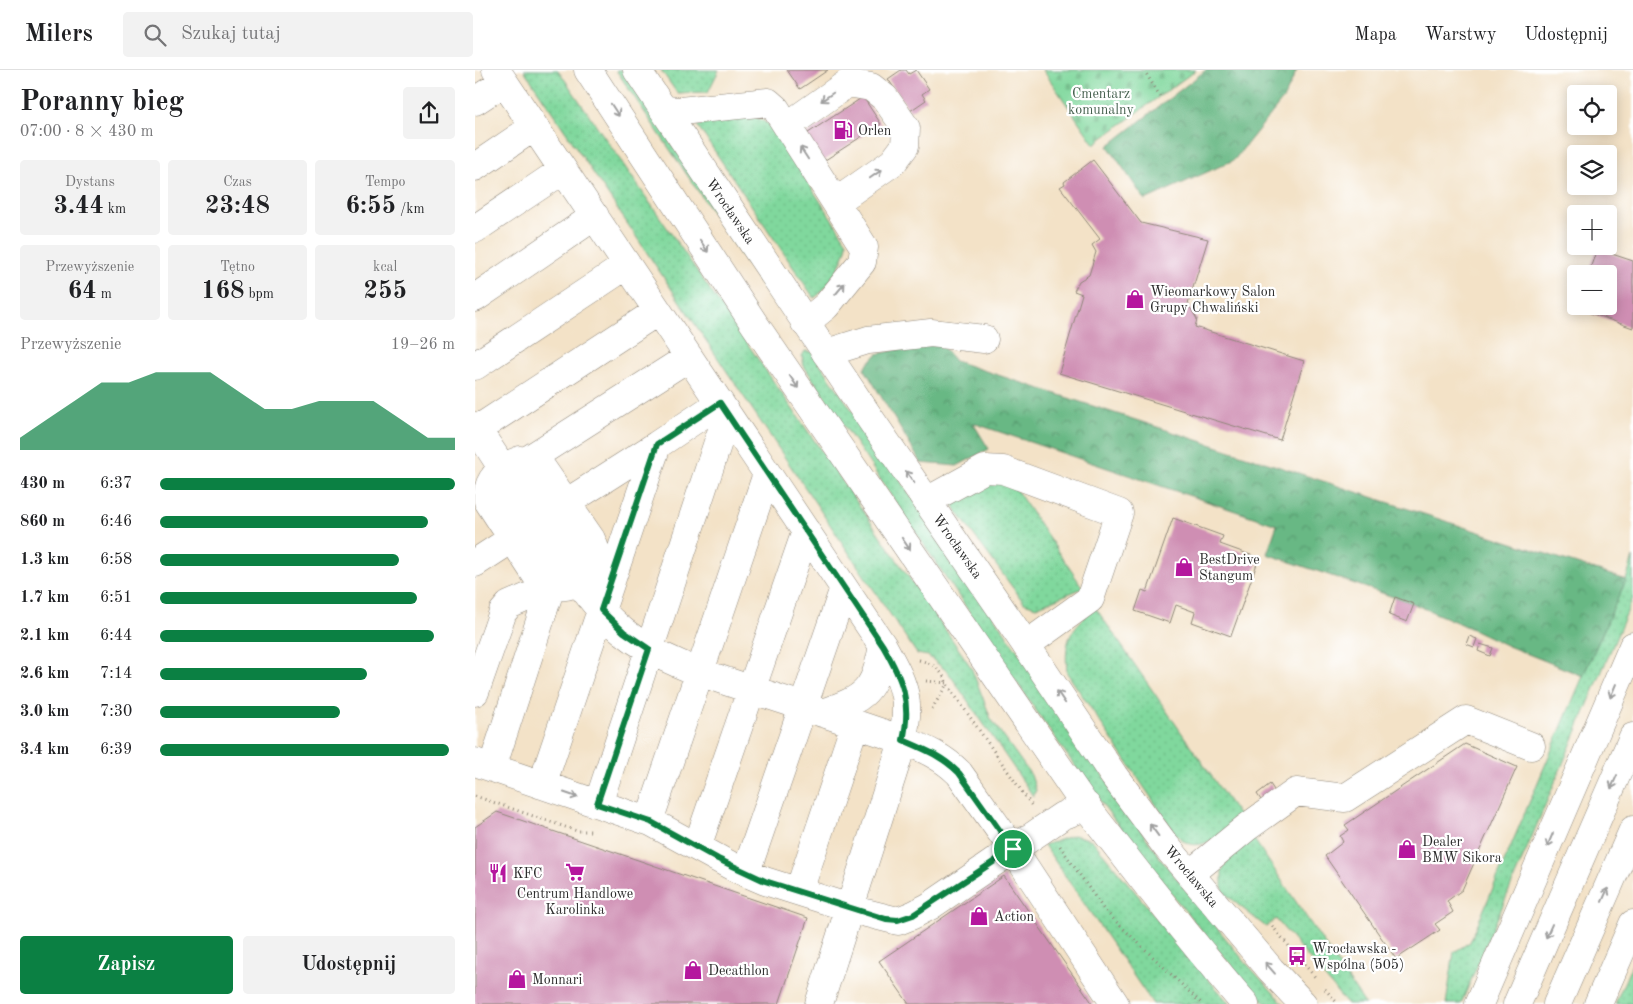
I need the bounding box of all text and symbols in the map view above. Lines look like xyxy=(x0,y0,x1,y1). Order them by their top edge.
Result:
search box xyxy=(123,12,473,57)
icon: search xyxy=(141,21,169,49)
text: Milers xyxy=(25,23,93,47)
text: Szukaj tutaj xyxy=(181,25,281,44)
text: Mapa xyxy=(1355,26,1397,44)
text: Warstwy xyxy=(1425,26,1496,44)
text: Udostępnij xyxy=(1524,26,1608,44)
map controls xyxy=(1567,85,1617,315)
button: locate xyxy=(1567,85,1617,135)
button: share xyxy=(403,87,455,139)
park label: Cmentarz komunalny xyxy=(1068,87,1135,117)
text: Poranny bieg xyxy=(20,89,184,117)
one-way arrow xyxy=(820,92,834,102)
one-way arrow xyxy=(610,103,620,117)
fuel station icon: Orlen xyxy=(832,119,854,141)
text: 07:00 · 8 × 430 m xyxy=(20,124,153,140)
place label: Orlen xyxy=(858,124,892,138)
button: layers xyxy=(1567,145,1617,195)
one-way arrow xyxy=(799,146,809,160)
one-way arrow xyxy=(869,169,883,179)
text: Dystans xyxy=(65,175,115,189)
text: Czas xyxy=(223,175,252,189)
text: Tempo xyxy=(365,175,406,189)
street label: Wrocławska xyxy=(703,176,757,247)
text: 3.44 xyxy=(53,194,104,219)
text: 23:48 xyxy=(205,194,270,219)
text: 6:55 xyxy=(346,194,396,219)
text: km xyxy=(104,202,126,216)
text: /km xyxy=(396,202,425,216)
button: + xyxy=(1567,205,1617,255)
one-way arrow xyxy=(699,239,709,253)
text: Przewyższenie xyxy=(45,260,134,274)
text: Tętno xyxy=(220,260,255,274)
text: kcal xyxy=(373,260,397,274)
button: − xyxy=(1567,265,1617,315)
text: 64 xyxy=(68,279,97,304)
text: 168 xyxy=(201,279,245,304)
text: 255 xyxy=(363,279,407,304)
one-way arrow xyxy=(834,283,845,296)
place label: Wieomarkowy Salon Grupy Chwaliński xyxy=(1150,285,1276,315)
text: m xyxy=(97,287,112,301)
text: bpm xyxy=(245,287,274,301)
shop icon: Wieomarkowy Salon Grupy Chwaliński xyxy=(1124,288,1146,310)
text: Przewyższenie xyxy=(20,337,121,353)
text: 19–26 m xyxy=(391,337,455,353)
one-way arrow xyxy=(789,374,799,388)
one-way arrow xyxy=(905,470,915,484)
text: 430 m xyxy=(20,476,65,492)
text: 6:37 xyxy=(100,476,132,492)
street label: Wrocławska xyxy=(930,512,985,582)
text: 860 m xyxy=(20,514,65,530)
text: 6:46 xyxy=(100,514,132,530)
one-way arrow xyxy=(901,537,911,551)
text: 1.3 km xyxy=(20,552,69,568)
text: 6:58 xyxy=(100,552,132,568)
place label: BestDrive Stangum xyxy=(1199,553,1260,583)
shop icon: BestDrive Stangum xyxy=(1173,556,1195,578)
text: 1.7 km xyxy=(20,590,69,606)
text: 6:51 xyxy=(100,590,132,606)
text: 2.1 km xyxy=(20,628,69,644)
text: 6:44 xyxy=(100,628,132,644)
text: 2.6 km xyxy=(20,666,69,682)
text: 7:14 xyxy=(100,666,132,682)
one-way arrow xyxy=(1608,683,1618,698)
one-way arrow xyxy=(1056,690,1066,704)
text: 3.0 km xyxy=(20,704,69,720)
text: 7:30 xyxy=(100,704,132,720)
text: 3.4 km xyxy=(20,742,69,758)
text: 6:39 xyxy=(100,742,132,758)
one-way arrow xyxy=(1608,774,1618,789)
one-way arrow xyxy=(563,791,578,800)
one-way arrow xyxy=(1149,823,1159,837)
pin xyxy=(992,828,1034,870)
one-way arrow xyxy=(1544,832,1554,847)
icon: arrive xyxy=(999,835,1027,863)
place label: Dealer BMW Sikora xyxy=(1422,835,1502,865)
shop icon: Dealer BMW Sikora xyxy=(1396,838,1418,860)
street label: Wrocławska xyxy=(1162,843,1221,910)
supermarket icon: Centrum Handlowe Karolinka xyxy=(564,861,586,883)
restaurant icon: KFC xyxy=(487,862,509,884)
place label: KFC xyxy=(513,867,542,881)
place label: Centrum Handlowe Karolinka xyxy=(517,887,633,917)
one-way arrow xyxy=(1600,888,1610,903)
shop icon: Action xyxy=(968,905,990,927)
place label: Action xyxy=(994,910,1034,924)
one-way arrow xyxy=(1543,923,1553,938)
button: Zapisz xyxy=(20,936,233,994)
button: Udostępnij xyxy=(243,936,455,994)
place label: Wrocławska - Wspólna (505) xyxy=(1312,942,1404,972)
bus stop icon: Wrocławska - Wspólna (505) xyxy=(1286,945,1308,967)
shop icon: Decathlon xyxy=(682,959,704,981)
one-way arrow xyxy=(1264,962,1276,975)
place label: Decathlon xyxy=(708,964,770,978)
shop icon: Monnari xyxy=(506,968,528,990)
place label: Monnari xyxy=(532,973,582,987)

